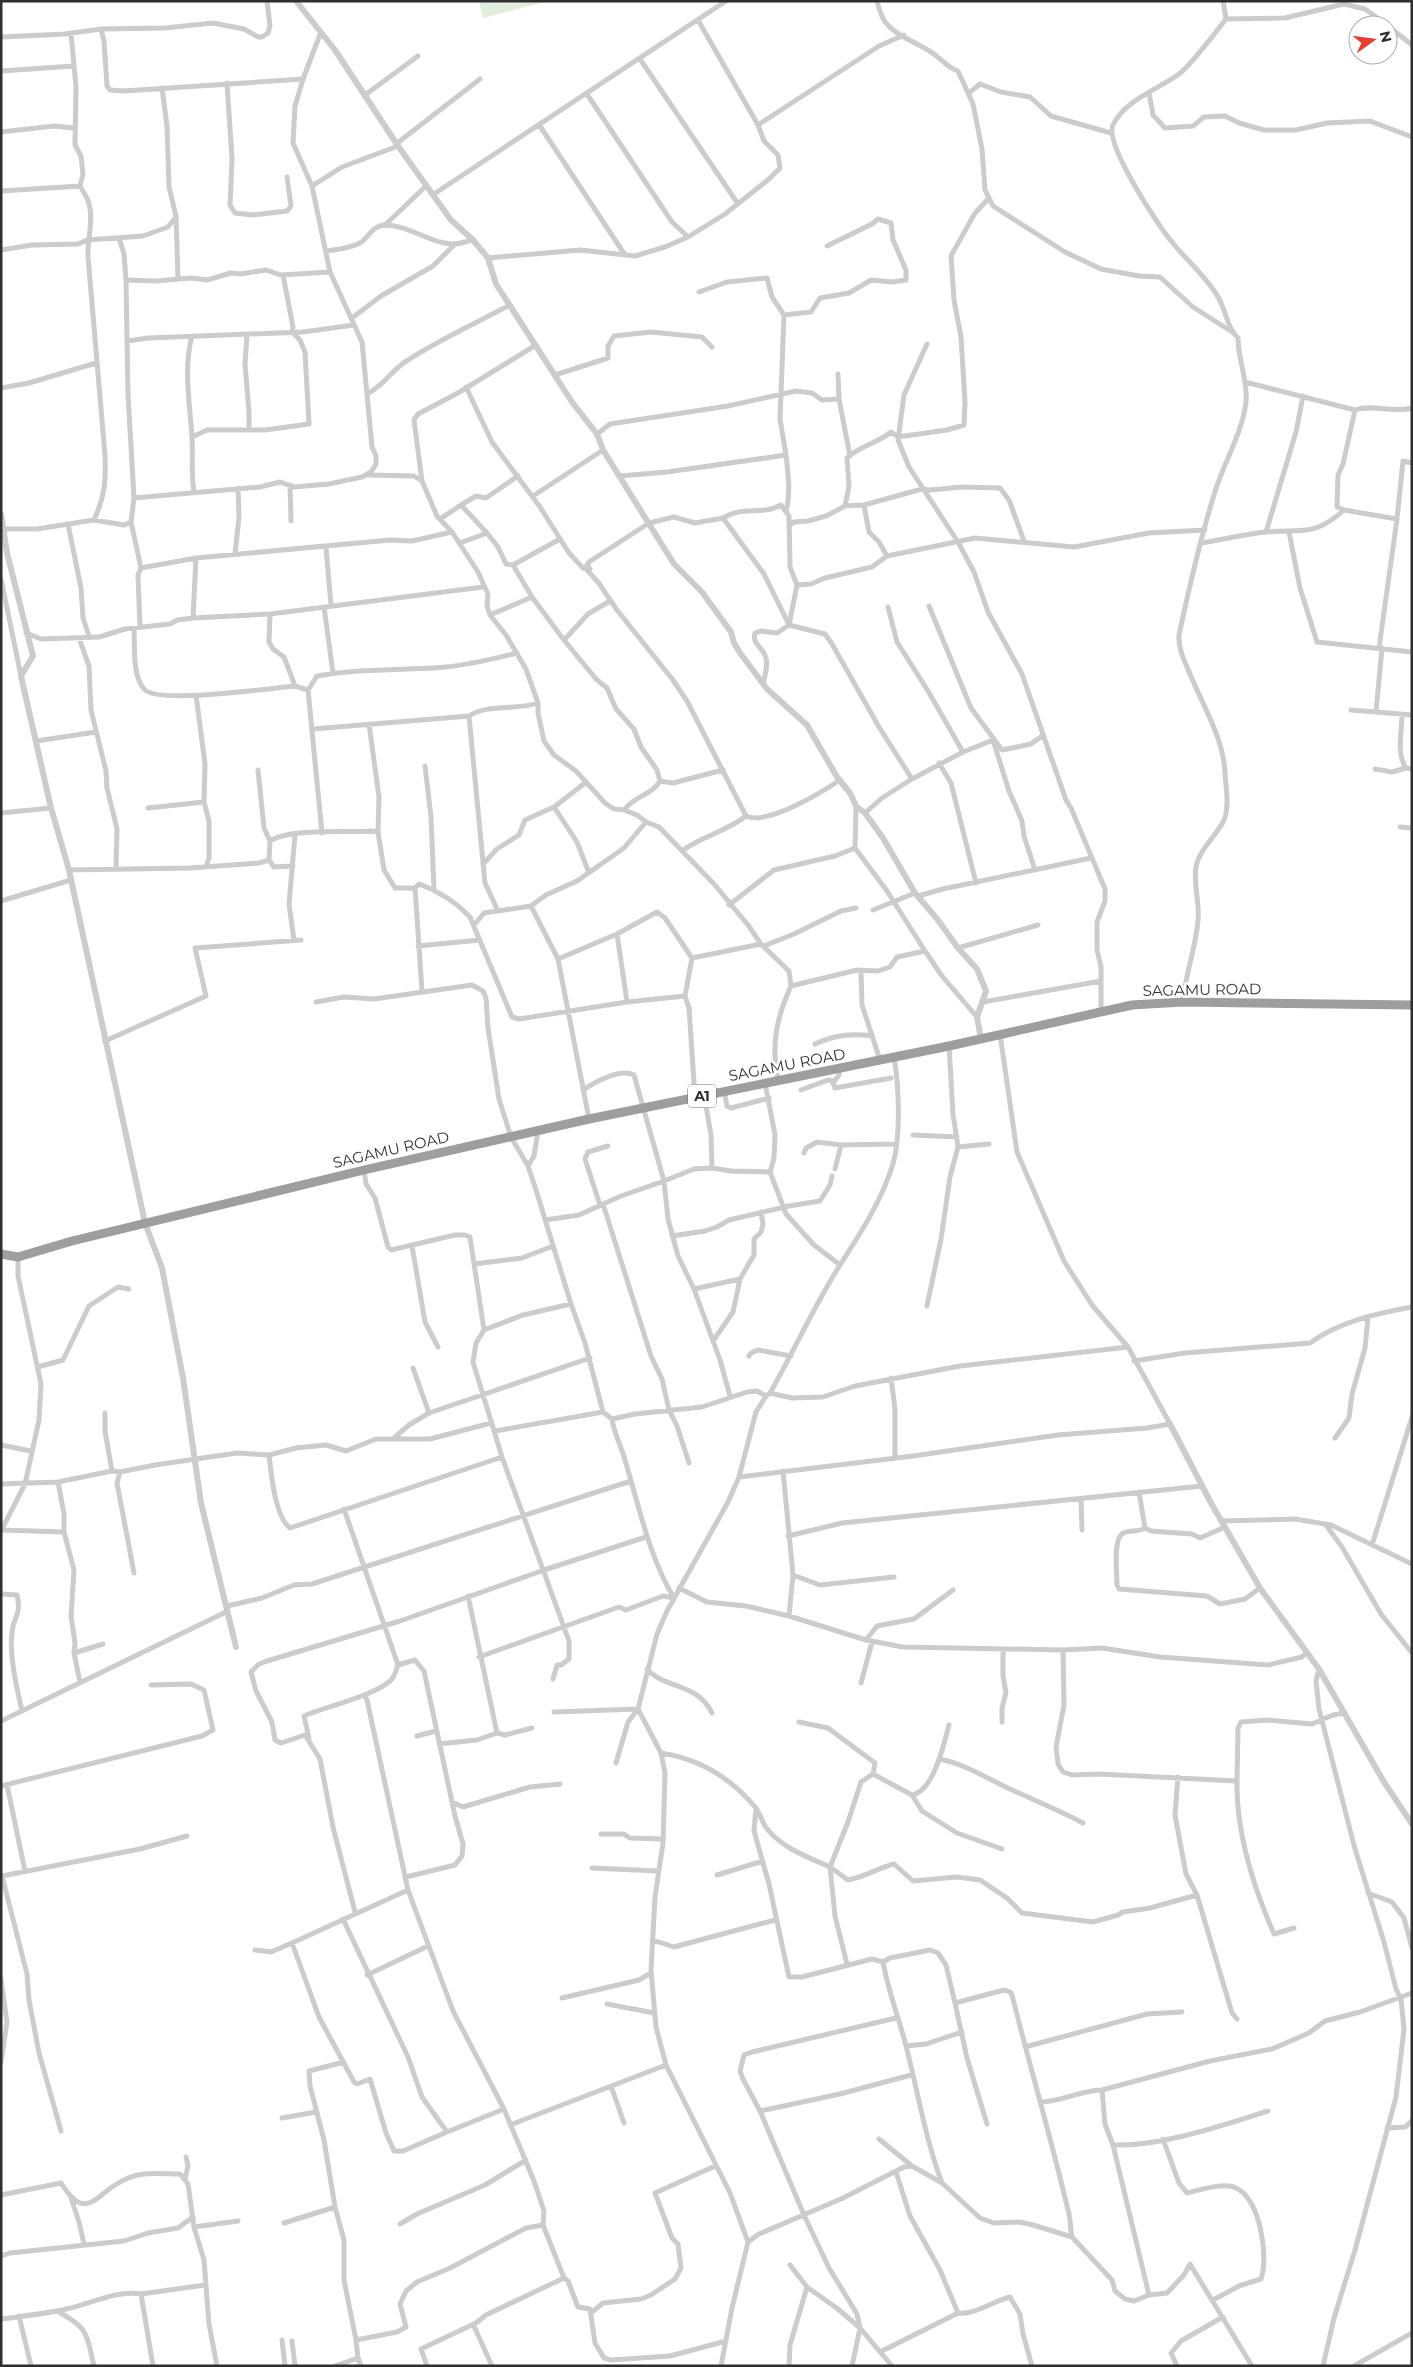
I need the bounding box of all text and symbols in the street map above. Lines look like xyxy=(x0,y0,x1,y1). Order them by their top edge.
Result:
north arrow xyxy=(1348,15,1398,65)
text: N xyxy=(1376,29,1396,45)
street label: SAGAMU ROAD xyxy=(1142,979,1262,1000)
street label: SAGAMU ROAD xyxy=(727,1044,847,1085)
road number: A1 xyxy=(688,1084,716,1108)
street label: SAGAMU ROAD xyxy=(331,1127,451,1172)

